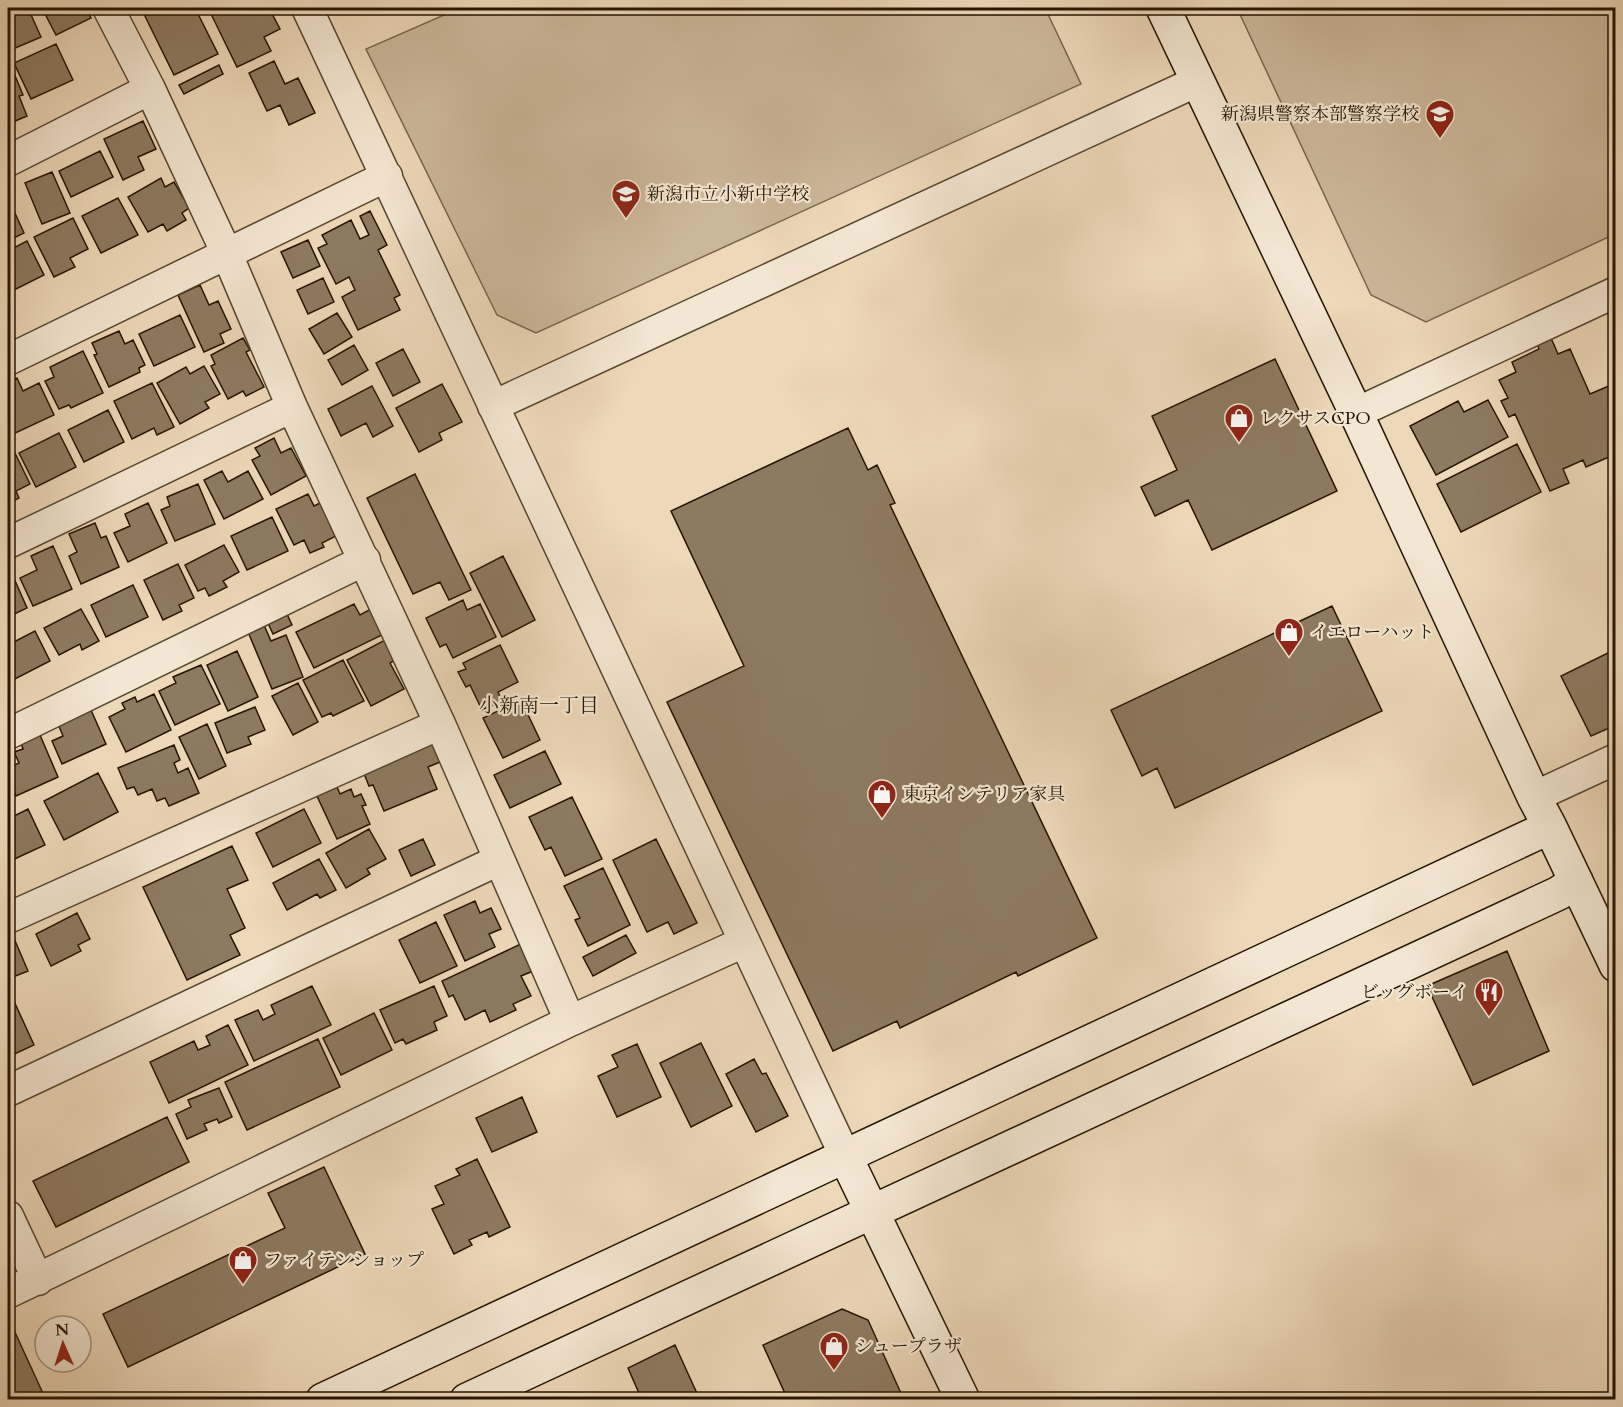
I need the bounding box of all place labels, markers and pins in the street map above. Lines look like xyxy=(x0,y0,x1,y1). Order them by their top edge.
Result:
school or university icon: 新潟県警察本部警察学校 xyxy=(1424,98,1456,140)
place label: 新潟県警察本部警察学校 xyxy=(1221,102,1419,127)
school or university icon: 新潟市立小新中学校 xyxy=(610,178,642,220)
place label: 新潟市立小新中学校 xyxy=(647,182,809,207)
shop icon: レクサスCPO xyxy=(1223,402,1255,444)
place label: レクサスCPO xyxy=(1260,406,1371,431)
shop icon: イエローハット xyxy=(1273,616,1305,658)
place label: イエローハット xyxy=(1310,620,1434,645)
shop icon: 東京インテリア家具 xyxy=(866,778,898,820)
place label: 東京インテリア家具 xyxy=(903,782,1065,807)
restaurant icon: ビッグボーイ xyxy=(1473,976,1505,1018)
place label: ビッグボーイ xyxy=(1361,980,1468,1005)
shop icon: ファイテンショップ xyxy=(227,1244,259,1286)
place label: ファイテンショップ xyxy=(264,1248,424,1273)
shop icon: シュープラザ xyxy=(818,1330,850,1372)
place label: シュープラザ xyxy=(855,1334,962,1359)

